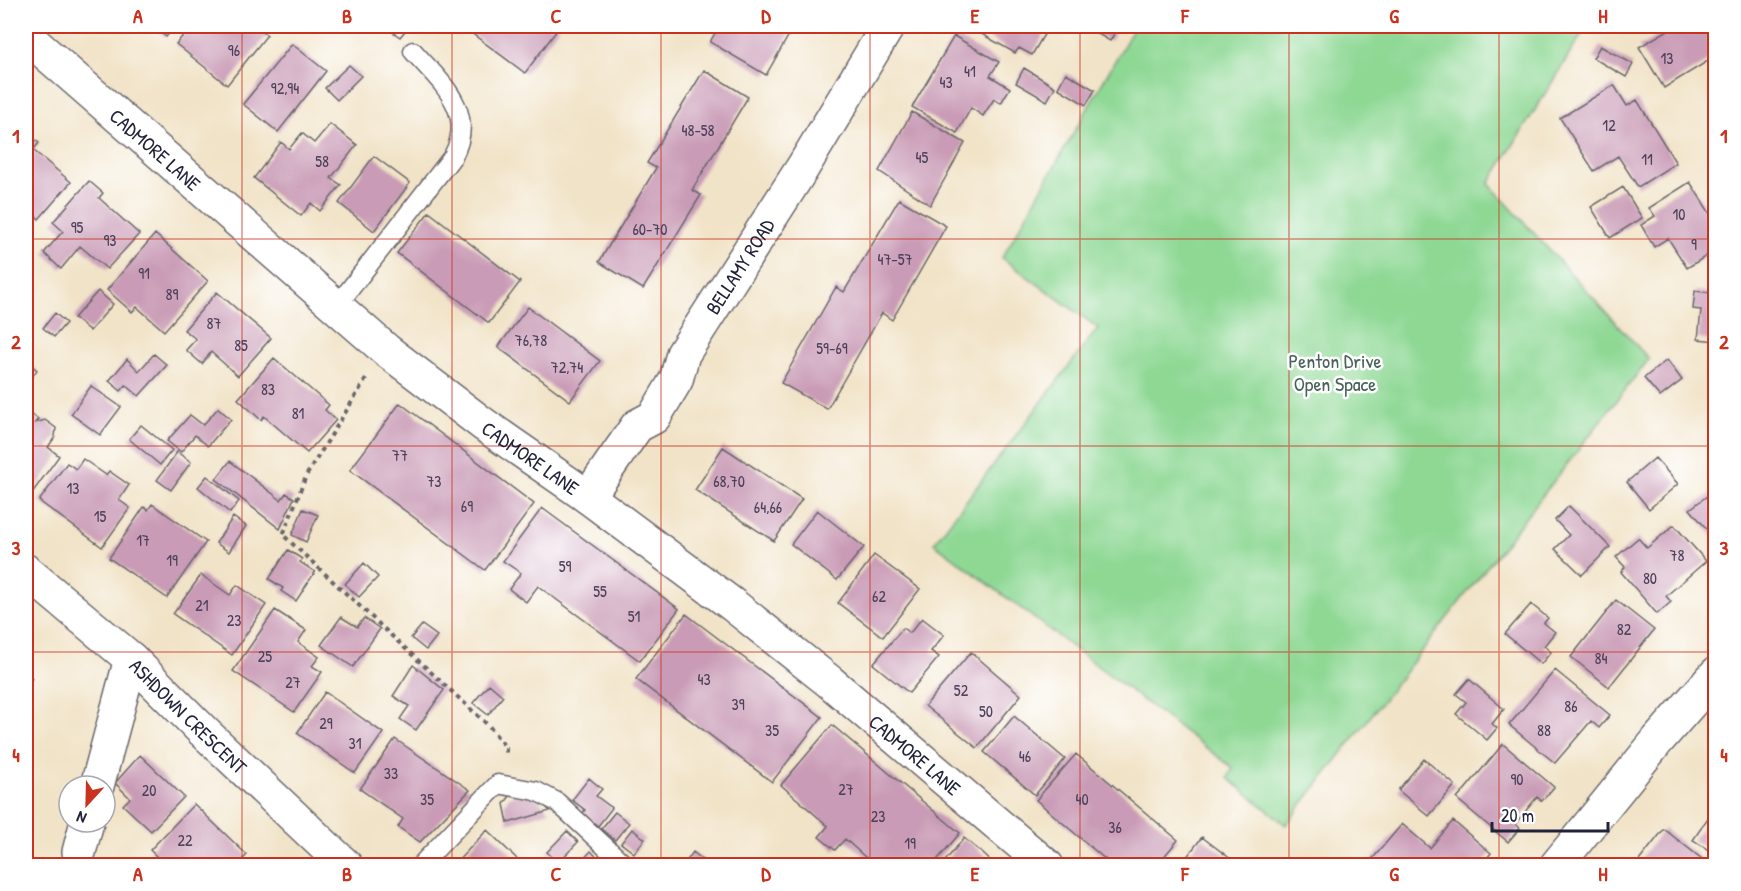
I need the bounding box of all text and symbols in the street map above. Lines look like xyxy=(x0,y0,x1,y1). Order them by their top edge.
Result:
text: A xyxy=(133,2,143,29)
text: B xyxy=(342,2,352,29)
text: C xyxy=(551,2,562,29)
text: D xyxy=(761,2,771,29)
text: E xyxy=(971,2,980,29)
text: F xyxy=(1180,2,1190,29)
text: G xyxy=(1389,2,1399,29)
text: H xyxy=(1598,2,1608,29)
house number: 96 xyxy=(228,39,240,61)
house number: 13 xyxy=(1661,47,1673,69)
house number: 41 xyxy=(964,60,976,82)
house number: 43 xyxy=(939,71,953,93)
house number: 92,94 xyxy=(271,77,299,99)
street label: CADMORE LANE xyxy=(104,102,207,196)
house number: 12 xyxy=(1602,114,1616,136)
house number: 48-58 xyxy=(681,119,715,141)
text: 1 xyxy=(12,122,20,149)
text: 1 xyxy=(1720,122,1728,149)
house number: 45 xyxy=(916,146,929,168)
house number: 11 xyxy=(1641,148,1653,170)
house number: 58 xyxy=(315,150,329,172)
house number: 10 xyxy=(1673,203,1685,225)
street label: BELLAMY ROAD xyxy=(699,213,780,319)
house number: 95 xyxy=(71,216,84,238)
house number: 60-70 xyxy=(632,218,668,240)
house number: 93 xyxy=(103,229,117,251)
house number: 9 xyxy=(1691,233,1697,255)
house number: 47-57 xyxy=(877,248,913,270)
house number: 91 xyxy=(138,262,150,284)
house number: 89 xyxy=(166,283,179,305)
house number: 87 xyxy=(207,312,221,334)
text: 2 xyxy=(11,328,21,355)
text: 2 xyxy=(1719,328,1729,355)
house number: 76,78 xyxy=(515,329,547,351)
house number: 85 xyxy=(234,334,248,356)
house number: 59-69 xyxy=(816,337,848,359)
park label: Penton Drive Open Space xyxy=(1289,347,1381,397)
house number: 72,74 xyxy=(551,356,583,378)
house number: 83 xyxy=(261,378,275,400)
house number: 81 xyxy=(292,402,305,424)
street label: CADMORE LANE xyxy=(477,414,585,501)
house number: 77 xyxy=(392,444,408,466)
house number: 73 xyxy=(426,470,442,492)
house number: 68,70 xyxy=(713,470,745,492)
house number: 13 xyxy=(67,477,79,499)
house number: 69 xyxy=(461,495,473,517)
house number: 64,66 xyxy=(754,496,782,518)
house number: 15 xyxy=(94,505,107,527)
house number: 17 xyxy=(136,529,150,551)
text: 3 xyxy=(12,534,21,561)
text: 3 xyxy=(1720,534,1729,561)
house number: 78 xyxy=(1670,544,1684,566)
house number: 19 xyxy=(166,549,178,571)
house number: 59 xyxy=(559,555,571,577)
house number: 80 xyxy=(1643,567,1657,589)
house number: 55 xyxy=(593,580,607,602)
house number: 62 xyxy=(872,585,886,607)
house number: 21 xyxy=(195,594,209,616)
house number: 51 xyxy=(628,605,640,627)
house number: 23 xyxy=(227,609,241,631)
house number: 82 xyxy=(1617,618,1632,640)
house number: 25 xyxy=(258,645,272,667)
house number: 84 xyxy=(1595,647,1607,669)
street label: ASHDOWN CRESCENT xyxy=(124,652,254,780)
house number: 43 xyxy=(697,668,711,690)
house number: 27 xyxy=(285,671,301,693)
house number: 52 xyxy=(954,679,969,701)
house number: 39 xyxy=(731,693,745,715)
house number: 86 xyxy=(1564,695,1578,717)
house number: 50 xyxy=(979,700,993,722)
street label: CADMORE LANE xyxy=(864,708,967,801)
house number: 29 xyxy=(319,712,333,734)
house number: 35 xyxy=(765,719,779,741)
house number: 88 xyxy=(1537,719,1551,741)
house number: 31 xyxy=(349,732,362,754)
text: 4 xyxy=(12,741,20,768)
text: 4 xyxy=(1720,741,1728,768)
house number: 46 xyxy=(1019,745,1031,767)
house number: 33 xyxy=(384,762,398,784)
house number: 90 xyxy=(1510,768,1524,790)
north arrow xyxy=(57,774,117,834)
house number: 27 xyxy=(838,778,854,800)
house number: 20 xyxy=(142,779,156,801)
house number: 35 xyxy=(420,788,434,810)
house number: 40 xyxy=(1075,788,1089,810)
scale bar xyxy=(1492,795,1608,833)
text: 20 m xyxy=(1501,803,1534,828)
house number: 23 xyxy=(871,805,885,827)
text: N xyxy=(73,806,89,830)
house number: 36 xyxy=(1108,816,1122,838)
house number: 22 xyxy=(178,829,193,851)
house number: 19 xyxy=(904,832,916,854)
text: A xyxy=(133,860,143,887)
text: B xyxy=(342,860,352,887)
text: C xyxy=(551,860,562,887)
text: D xyxy=(761,860,771,887)
text: E xyxy=(971,860,980,887)
text: F xyxy=(1180,860,1190,887)
text: G xyxy=(1389,860,1399,887)
text: H xyxy=(1598,860,1608,887)

